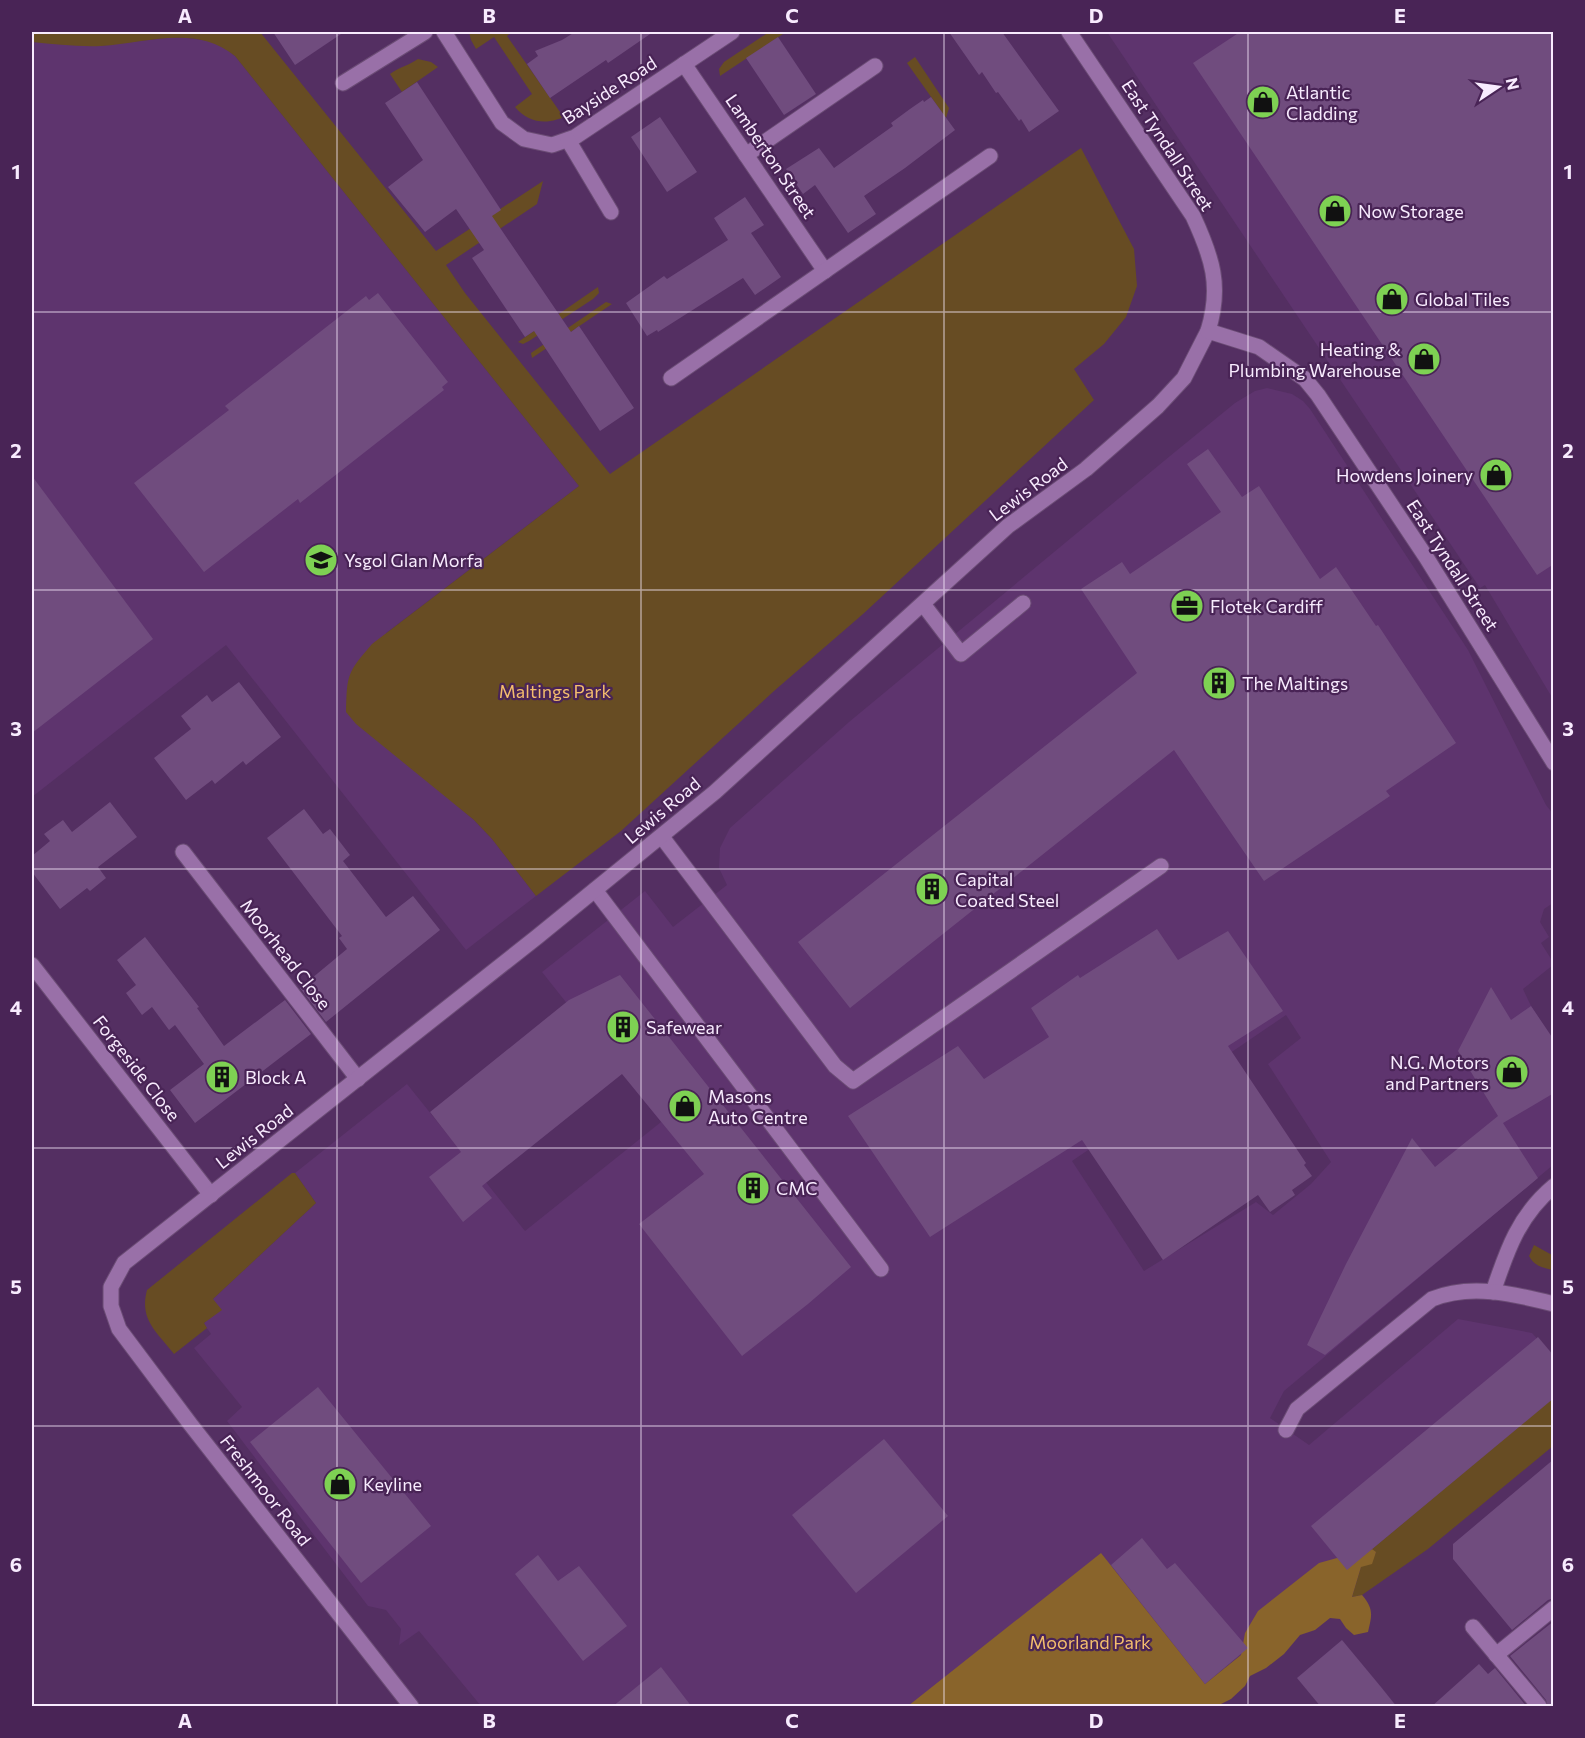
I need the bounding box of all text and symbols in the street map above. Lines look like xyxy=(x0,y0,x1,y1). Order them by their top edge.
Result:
text: A xyxy=(178,3,192,27)
text: B xyxy=(482,3,496,27)
text: C xyxy=(785,3,799,27)
text: D xyxy=(1089,3,1103,27)
text: E xyxy=(1394,3,1406,27)
street label: Bayside Road xyxy=(558,51,660,129)
north arrow xyxy=(1468,57,1528,117)
street label: East Tyndall Street xyxy=(1117,75,1219,215)
text: N xyxy=(1502,76,1524,91)
place label: Atlantic Cladding xyxy=(1286,81,1358,124)
shop icon: Atlantic Cladding xyxy=(1245,84,1281,120)
street label: Lamberton Street xyxy=(721,90,821,222)
text: 1 xyxy=(11,159,21,183)
text: 1 xyxy=(1563,159,1573,183)
shop icon: Now Storage xyxy=(1317,193,1353,229)
place label: Now Storage xyxy=(1358,200,1464,222)
shop icon: Global Tiles xyxy=(1374,281,1410,317)
place label: Global Tiles xyxy=(1415,288,1510,310)
place label: Heating & Plumbing Warehouse xyxy=(1229,338,1401,381)
shop icon: Heating & Plumbing Warehouse xyxy=(1406,341,1442,377)
text: 2 xyxy=(10,438,22,462)
text: 2 xyxy=(1562,438,1574,462)
street label: Lewis Road xyxy=(985,452,1071,526)
shop icon: Howdens Joinery xyxy=(1478,457,1514,493)
place label: Howdens Joinery xyxy=(1336,464,1473,486)
street label: East Tyndall Street xyxy=(1402,495,1504,635)
school or university icon: Ysgol Glan Morfa xyxy=(303,542,339,578)
place label: Ysgol Glan Morfa xyxy=(344,549,483,571)
office icon: Flotek Cardiff xyxy=(1169,588,1205,624)
place label: Flotek Cardiff xyxy=(1210,595,1323,617)
building icon: The Maltings xyxy=(1201,665,1237,701)
place label: The Maltings xyxy=(1242,672,1348,694)
park label: Maltings Park xyxy=(499,680,611,702)
text: 3 xyxy=(10,716,22,740)
text: 3 xyxy=(1562,716,1574,740)
street label: Lewis Road xyxy=(620,772,704,848)
place label: Capital Coated Steel xyxy=(955,868,1059,911)
building icon: Capital Coated Steel xyxy=(914,871,950,907)
street label: Moorhead Close xyxy=(236,894,336,1014)
text: 4 xyxy=(10,995,22,1019)
text: 4 xyxy=(1562,995,1574,1019)
building icon: Safewear xyxy=(605,1009,641,1045)
street label: Forgeside Close xyxy=(89,1011,185,1125)
place label: Safewear xyxy=(646,1016,722,1038)
place label: N.G. Motors and Partners xyxy=(1385,1051,1489,1094)
shop icon: N.G. Motors and Partners xyxy=(1494,1054,1530,1090)
building icon: Block A xyxy=(204,1059,240,1095)
place label: Block A xyxy=(245,1066,306,1088)
place label: Masons Auto Centre xyxy=(708,1085,808,1128)
shop icon: Masons Auto Centre xyxy=(667,1088,703,1124)
street label: Lewis Road xyxy=(211,1099,297,1173)
building icon: CMC xyxy=(735,1170,771,1206)
place label: CMC xyxy=(776,1177,818,1199)
text: 5 xyxy=(10,1274,22,1298)
text: 5 xyxy=(1562,1274,1574,1298)
street label: Freshmoor Road xyxy=(216,1430,316,1550)
shop icon: Keyline xyxy=(322,1466,358,1502)
place label: Keyline xyxy=(363,1473,422,1495)
text: 6 xyxy=(10,1552,22,1576)
text: 6 xyxy=(1562,1552,1574,1576)
park label: Moorland Park xyxy=(1029,1631,1151,1653)
text: A xyxy=(178,1708,192,1732)
text: B xyxy=(482,1708,496,1732)
text: C xyxy=(785,1708,799,1732)
text: D xyxy=(1089,1708,1103,1732)
text: E xyxy=(1394,1708,1406,1732)

